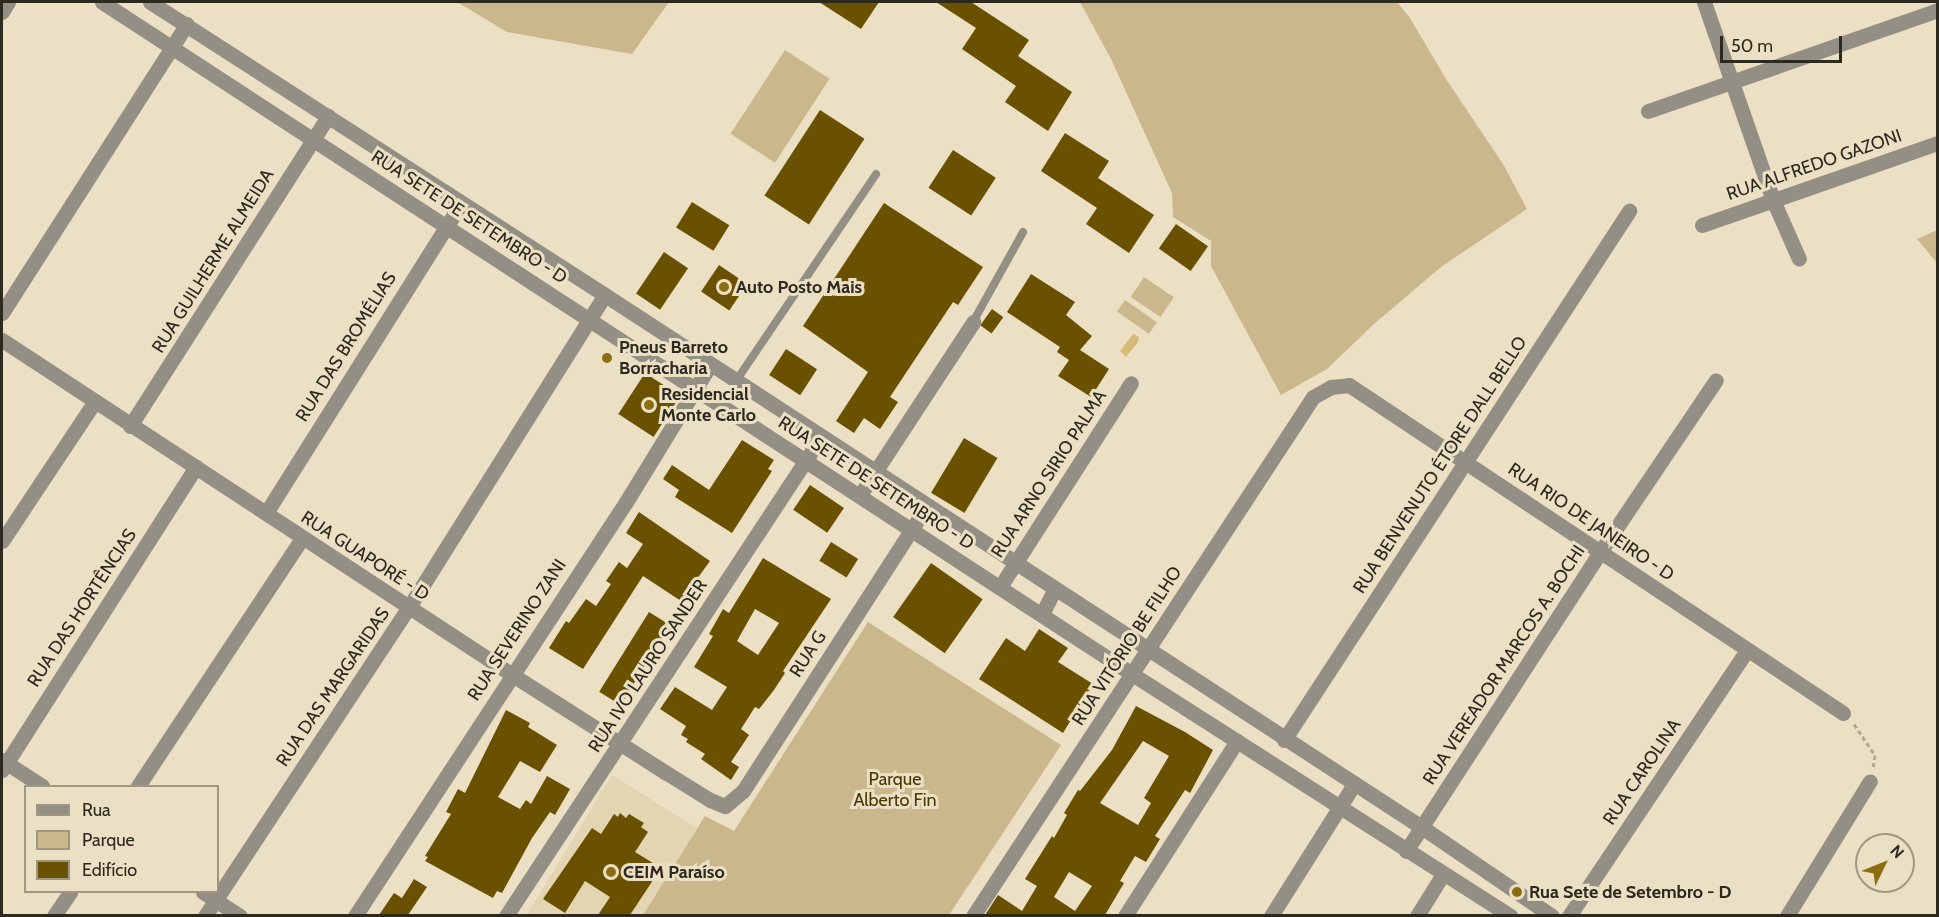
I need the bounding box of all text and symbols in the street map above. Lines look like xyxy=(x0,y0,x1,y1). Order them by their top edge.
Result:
scale bar xyxy=(1723,24,1844,62)
text: 50 m xyxy=(1731,35,1773,57)
street label: RUA ALFREDO GAZONI xyxy=(1724,125,1904,205)
street label: RUA SETE DE SETEMBRO - D xyxy=(367,146,571,288)
street label: RUA GUILHERME ALMEIDA xyxy=(147,165,279,357)
street label: RUA DAS BROMÉLIAS xyxy=(291,268,401,426)
place label: Auto Posto Mais xyxy=(736,276,862,298)
marker: Auto Posto Mais xyxy=(717,280,731,294)
street label: RUA BENVENUTO ÉTORE DALL BELLO xyxy=(1349,332,1531,598)
place label: Pneus Barreto Borracharia xyxy=(619,337,728,380)
marker: Pneus Barreto Borracharia xyxy=(600,351,614,365)
place label: Residencial Monte Carlo xyxy=(661,384,756,426)
street label: RUA ARNO SIRIO PALMA xyxy=(987,386,1111,562)
marker: Residencial Monte Carlo xyxy=(642,398,656,412)
street label: RUA SETE DE SETEMBRO - D xyxy=(774,412,978,554)
street label: RUA RIO DE JANEIRO - D xyxy=(1504,458,1678,586)
street label: RUA GUAPORÉ - D xyxy=(297,507,433,605)
street label: RUA DAS HORTÊNCIAS xyxy=(23,525,141,691)
street label: RUA VEREADOR MARCOS A. BOCHI xyxy=(1418,541,1590,789)
street label: RUA SEVERINO ZANI xyxy=(463,555,571,705)
street label: RUA VITÓRIO BE FILHO xyxy=(1068,563,1186,729)
street label: RUA IVO LAURO SANDER xyxy=(584,575,712,757)
street label: RUA DAS MARGARIDAS xyxy=(272,603,394,771)
street label: RUA G xyxy=(785,627,831,681)
street label: RUA CAROLINA xyxy=(1599,715,1685,829)
park label: Parque Alberto Fin xyxy=(853,769,937,812)
legend xyxy=(24,785,219,893)
text: Rua xyxy=(82,799,111,821)
text: Parque xyxy=(82,829,135,851)
north arrow xyxy=(1855,833,1915,893)
text: N xyxy=(1886,841,1908,862)
text: Edifício xyxy=(82,859,137,881)
place label: CEIM Paraíso xyxy=(623,861,725,883)
marker: CEIM Paraíso xyxy=(604,865,618,879)
place label: Rua Sete de Setembro - D xyxy=(1529,881,1732,903)
marker: Rua Sete de Setembro - D xyxy=(1510,885,1524,899)

